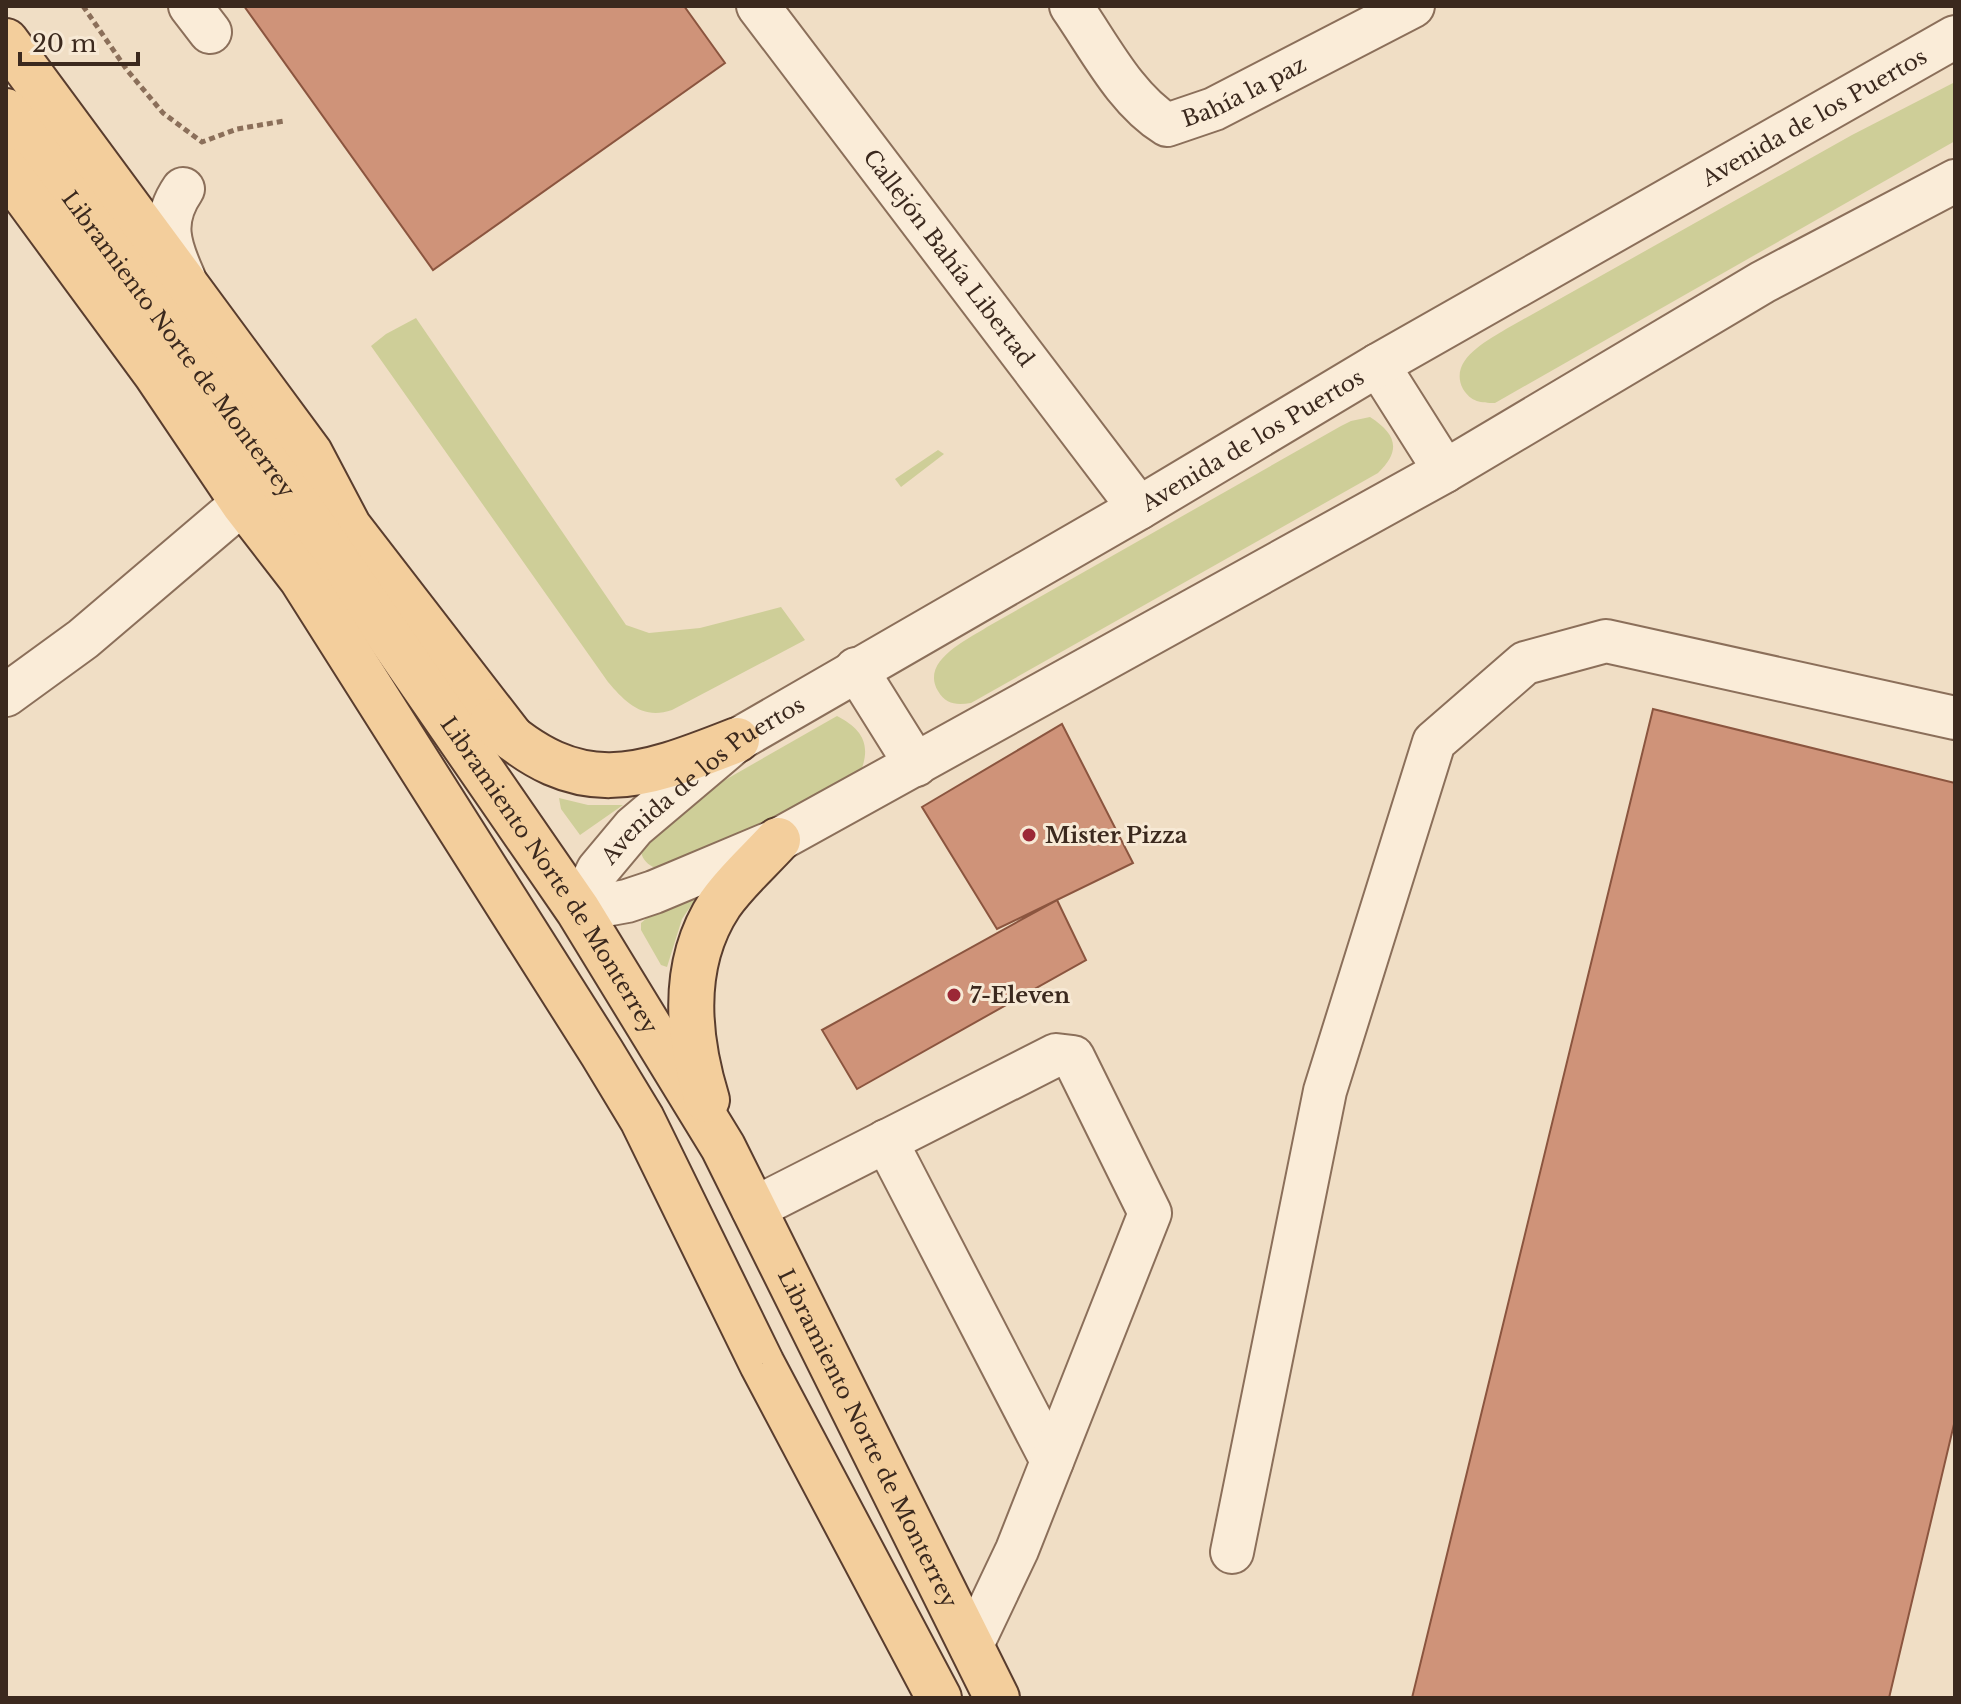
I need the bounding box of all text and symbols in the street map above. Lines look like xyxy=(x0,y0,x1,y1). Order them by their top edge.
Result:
scale bar xyxy=(20,16,138,66)
text: 20 m xyxy=(32,29,97,58)
street label: Avenida de los Puertos xyxy=(1696,43,1932,193)
street label: Bahía la paz xyxy=(1178,51,1311,133)
street label: Callejón Bahía Libertad xyxy=(858,144,1040,372)
street label: Libramiento Norte de Monterrey xyxy=(56,186,301,503)
street label: Avenida de los Puertos xyxy=(1136,364,1369,518)
street label: Avenida de los Puertos xyxy=(595,691,809,871)
street label: Libramiento Norte de Monterrey xyxy=(435,712,664,1039)
place label: Mister Pizza xyxy=(1045,822,1188,849)
marker: Mister Pizza xyxy=(1020,826,1038,844)
place label: 7-Eleven xyxy=(970,982,1070,1009)
marker: 7-Eleven xyxy=(945,986,963,1004)
street label: Libramiento Norte de Monterrey xyxy=(772,1265,963,1612)

